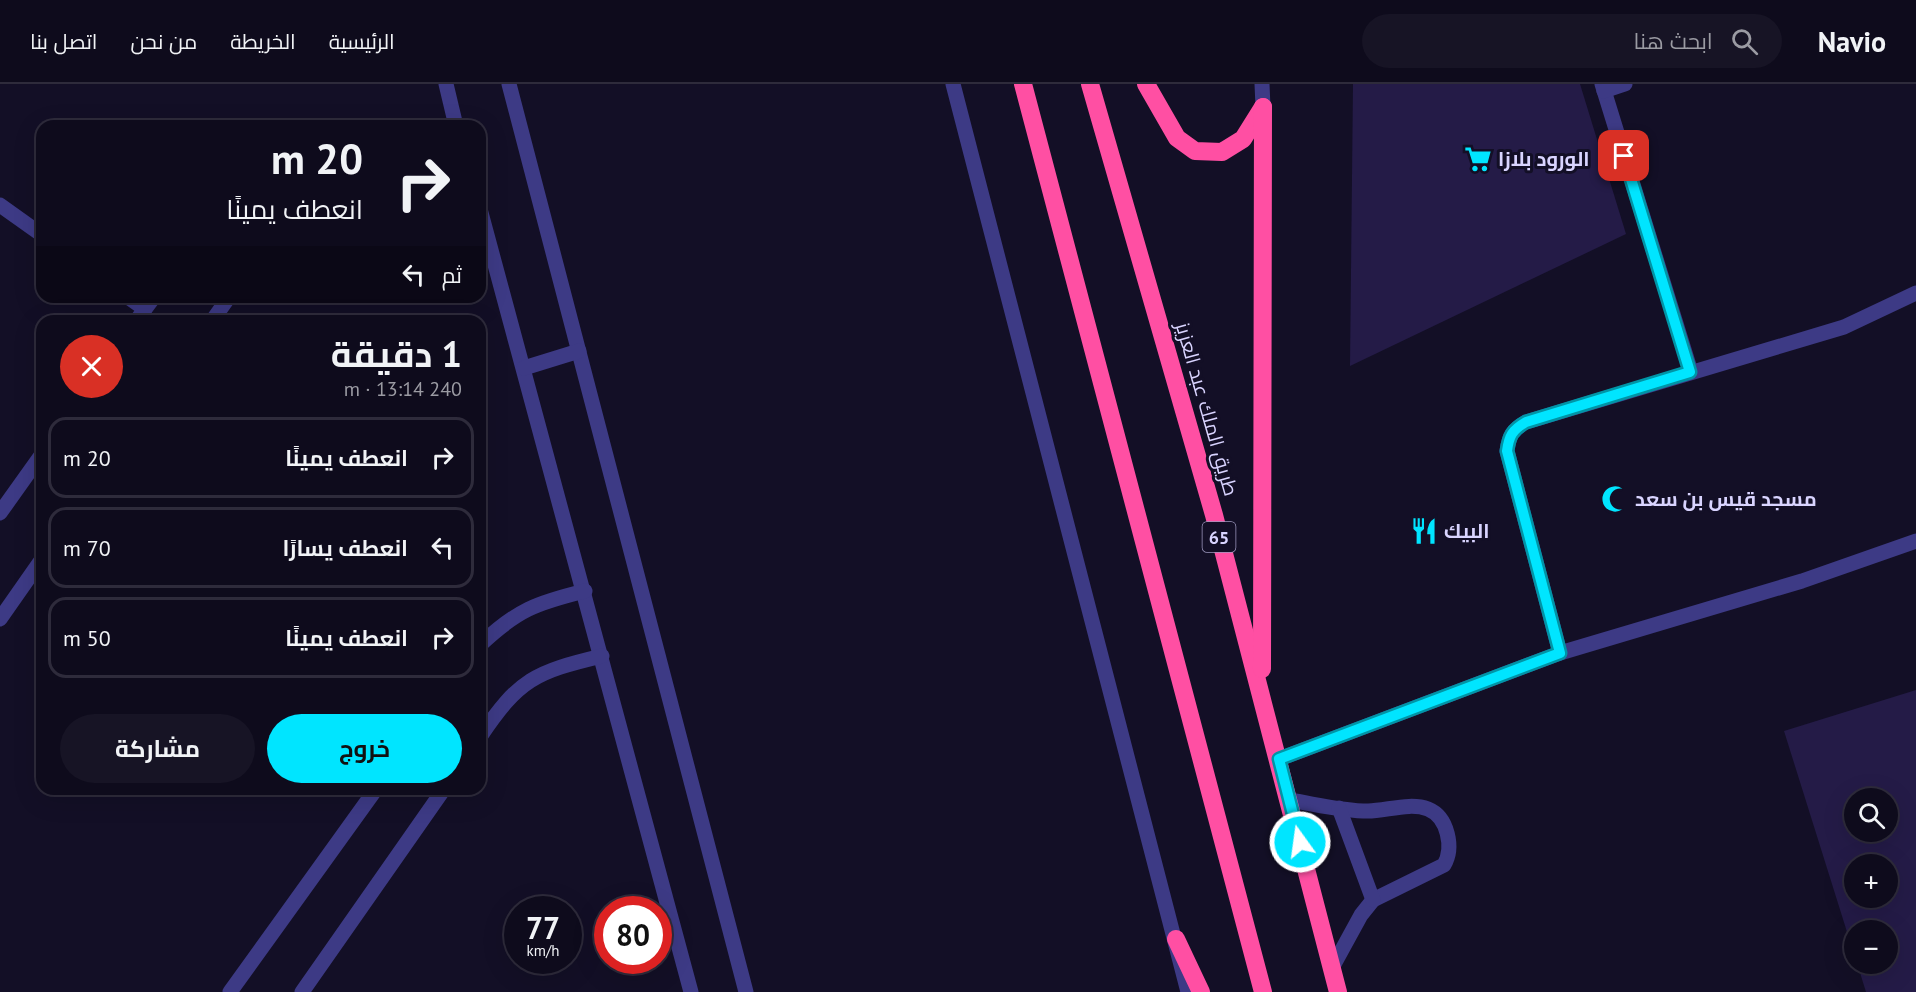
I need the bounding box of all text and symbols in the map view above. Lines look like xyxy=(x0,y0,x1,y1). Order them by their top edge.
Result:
search box xyxy=(1362,14,1782,68)
text: Navio xyxy=(1818,23,1886,60)
icon: search xyxy=(1728,25,1761,58)
text: ابحث هنا xyxy=(1633,27,1713,55)
text: اتصل بنا xyxy=(30,28,97,55)
text: من نحن xyxy=(130,28,197,55)
text: الخريطة xyxy=(230,28,296,55)
text: الرئيسية xyxy=(329,28,395,55)
pin xyxy=(1598,130,1649,181)
text: 20 m xyxy=(271,131,363,186)
icon: arrive xyxy=(1607,139,1640,172)
icon: right xyxy=(384,144,462,222)
supermarket icon: الورود بلازا xyxy=(1463,144,1493,174)
place label: الورود بلازا xyxy=(1498,146,1590,172)
text: انعطف يمينًا xyxy=(226,192,363,226)
icon: left xyxy=(397,258,430,291)
text: ثم xyxy=(442,261,462,289)
street label: طريق الملك عبد العزيز xyxy=(1169,318,1244,499)
text: 1 دقيقة xyxy=(331,330,462,377)
button: close xyxy=(60,335,123,398)
text: 240 m · 13:14 xyxy=(344,376,462,402)
icon: right xyxy=(426,441,459,474)
text: 20 m xyxy=(63,444,111,472)
text: انعطف يمينًا xyxy=(285,444,408,472)
mosque icon: مسجد قيس بن سعد xyxy=(1600,484,1630,514)
place label: مسجد قيس بن سعد xyxy=(1635,486,1817,512)
restaurant icon: البيك xyxy=(1409,516,1439,546)
place label: البيك xyxy=(1444,518,1489,544)
road number: 65 xyxy=(1202,522,1236,552)
icon: left xyxy=(426,531,459,564)
text: 70 m xyxy=(63,534,111,562)
text: انعطف يسارًا xyxy=(282,534,408,562)
icon: right xyxy=(426,621,459,654)
text: 50 m xyxy=(63,624,111,652)
text: انعطف يمينًا xyxy=(285,624,408,652)
button: مشاركة xyxy=(60,714,255,783)
button: خروج xyxy=(267,714,462,783)
map controls xyxy=(1844,788,1898,974)
button: search xyxy=(1844,788,1898,842)
position arrow xyxy=(1268,810,1332,874)
button: + xyxy=(1844,854,1898,908)
speed limit sign: 80 xyxy=(594,896,672,974)
text: 77 xyxy=(526,908,560,947)
button: − xyxy=(1844,920,1898,974)
text: km/h xyxy=(527,941,559,960)

